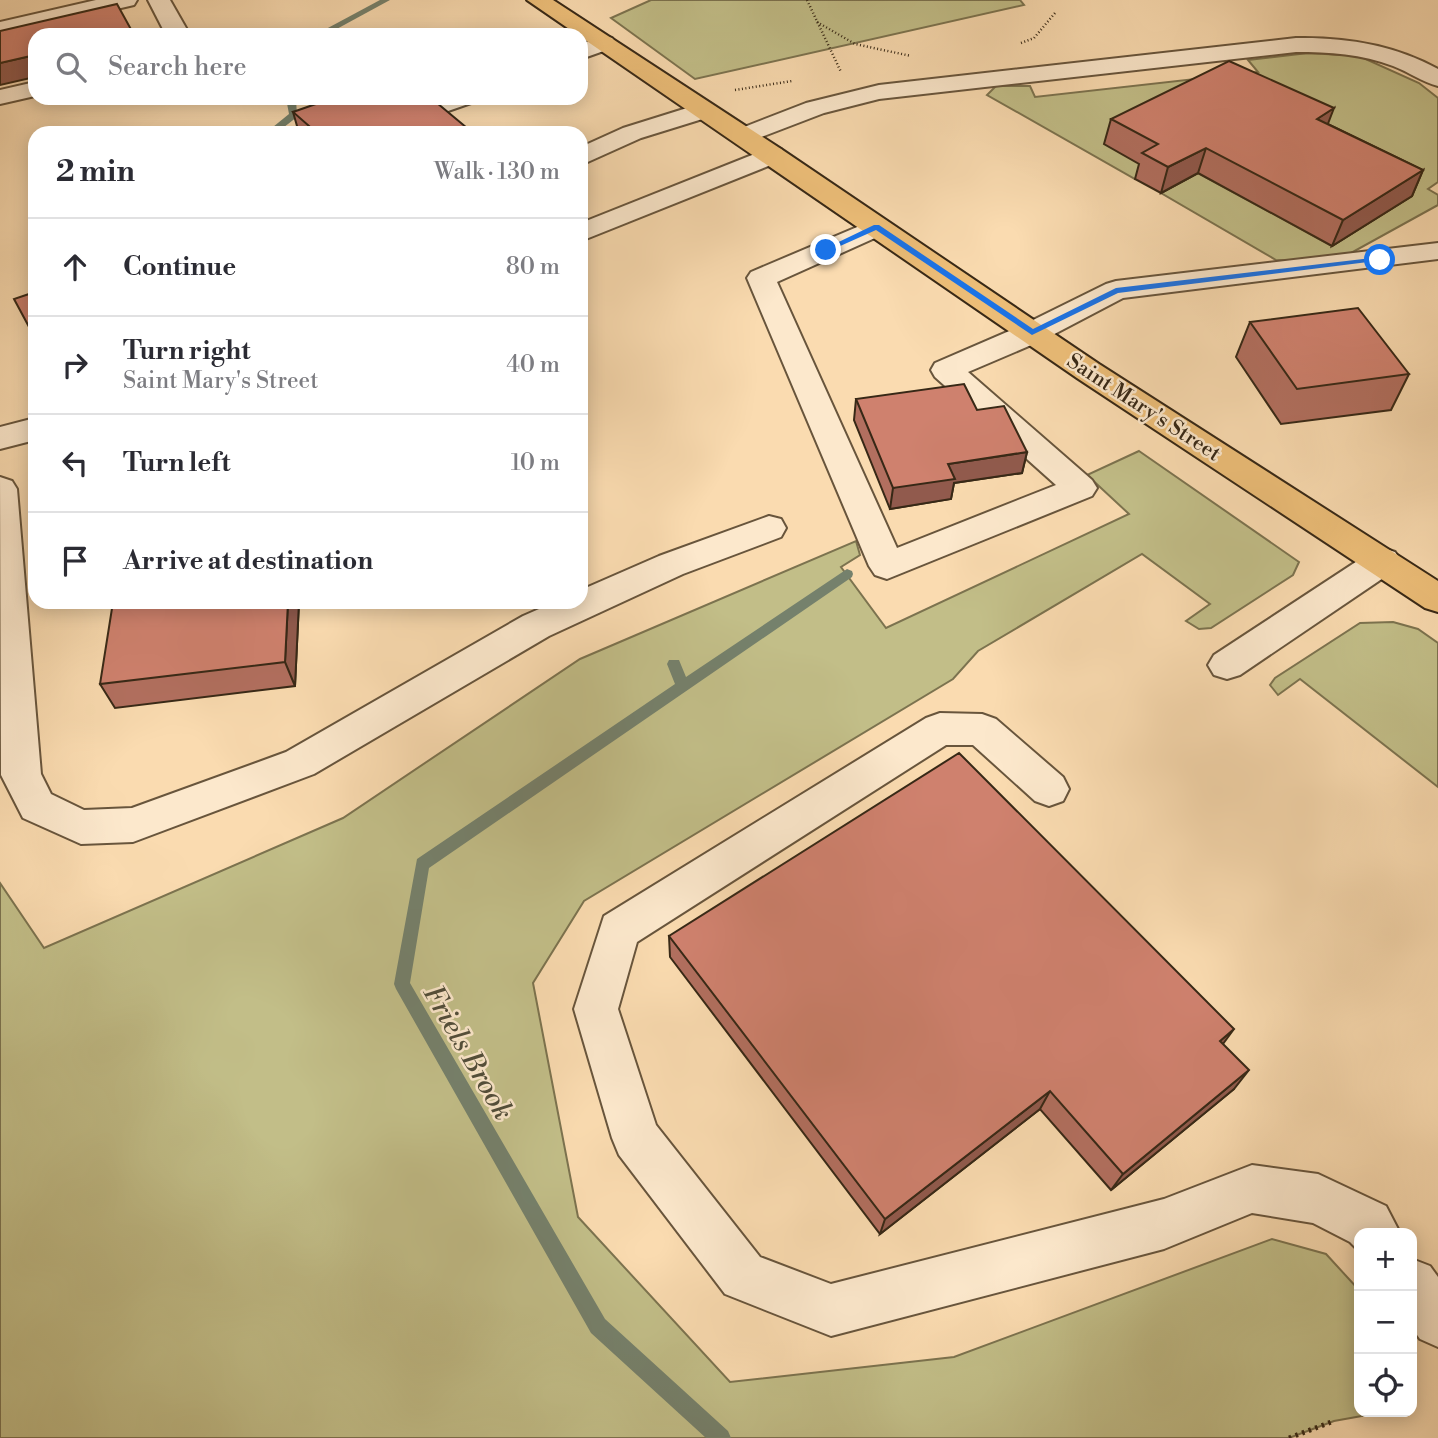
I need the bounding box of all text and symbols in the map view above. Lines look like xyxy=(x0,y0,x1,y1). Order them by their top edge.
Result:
search box xyxy=(28,28,588,105)
icon: search xyxy=(52,48,90,86)
text: Search here xyxy=(108,51,247,83)
text: 2 min xyxy=(56,153,135,191)
text: Walk · 130 m xyxy=(434,158,560,186)
route end xyxy=(810,234,841,265)
route start xyxy=(1364,244,1395,275)
icon: ahead xyxy=(56,248,94,286)
text: Continue xyxy=(123,251,236,283)
text: 80 m xyxy=(506,253,560,281)
text: Turn right xyxy=(123,335,251,367)
icon: right xyxy=(56,346,94,384)
street label: Saint Mary's Street xyxy=(1062,348,1226,468)
text: 40 m xyxy=(506,351,560,379)
text: Saint Mary's Street xyxy=(123,367,318,395)
icon: left xyxy=(56,444,94,482)
text: Turn left xyxy=(123,447,231,479)
text: 10 m xyxy=(511,449,560,477)
icon: arrive xyxy=(56,542,94,580)
text: Arrive at destination xyxy=(123,545,373,577)
water label: Friels Brook xyxy=(415,979,520,1127)
map controls xyxy=(1354,1228,1417,1417)
button: + xyxy=(1354,1228,1417,1291)
button: − xyxy=(1354,1291,1417,1354)
button: locate xyxy=(1354,1354,1417,1417)

